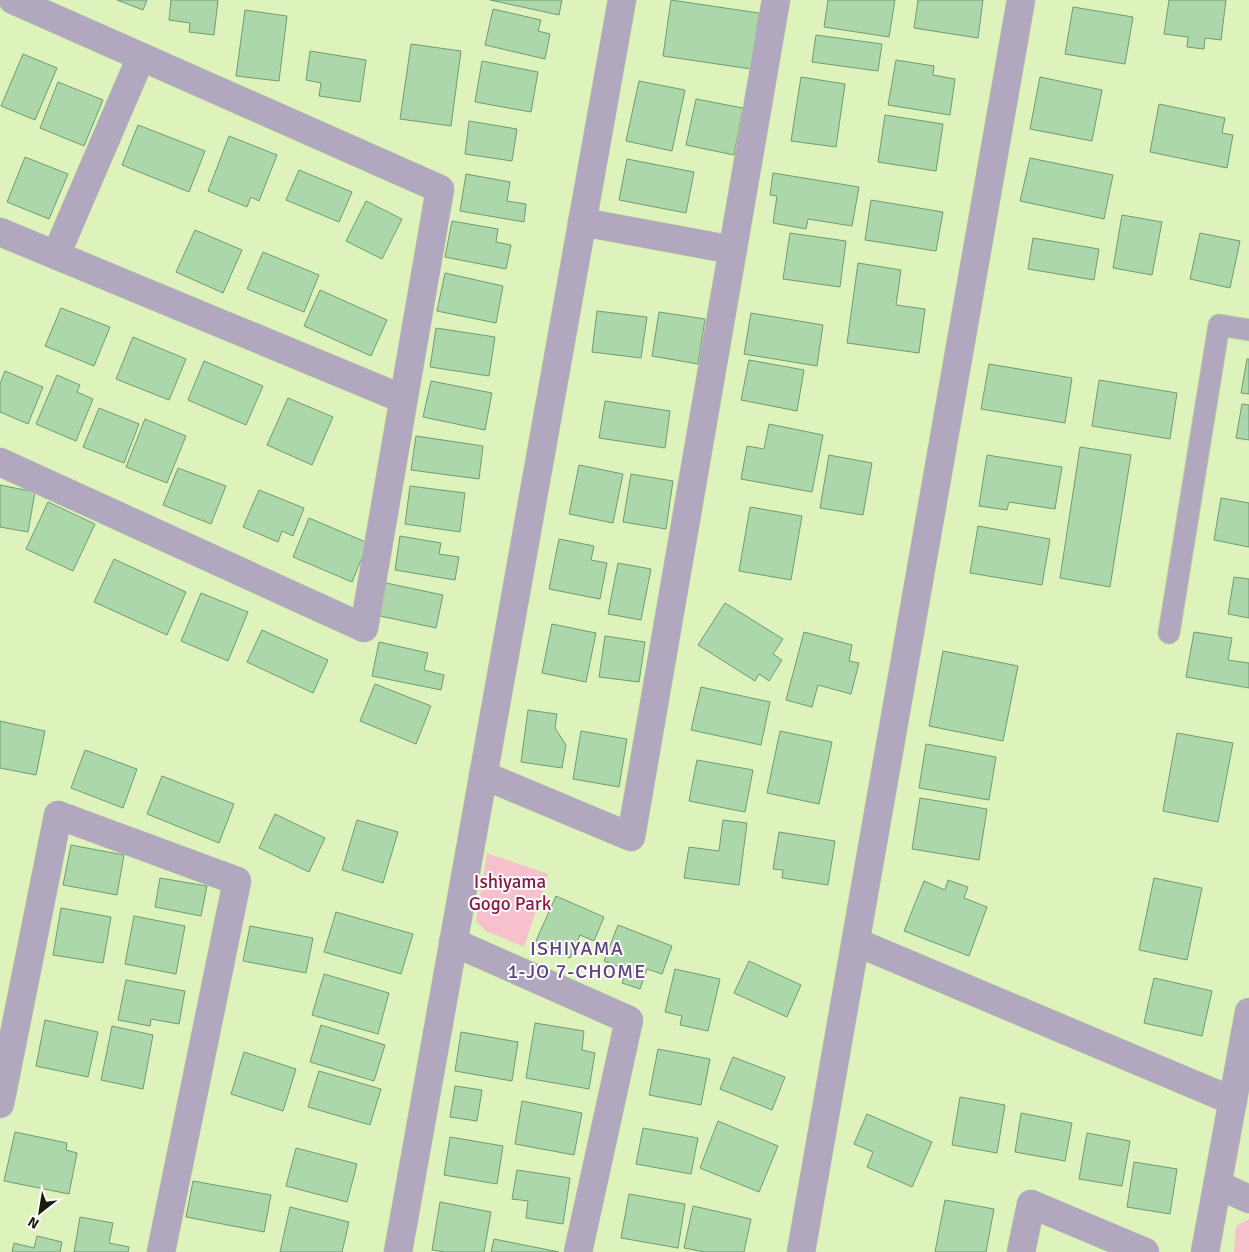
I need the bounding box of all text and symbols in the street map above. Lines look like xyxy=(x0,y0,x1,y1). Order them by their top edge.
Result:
park label: Ishiyama Gogo Park xyxy=(469,870,552,916)
district label: ISHIYAMA 1-JO 7-CHOME xyxy=(508,936,646,984)
north arrow xyxy=(15,1187,65,1237)
text: N xyxy=(25,1213,42,1233)

